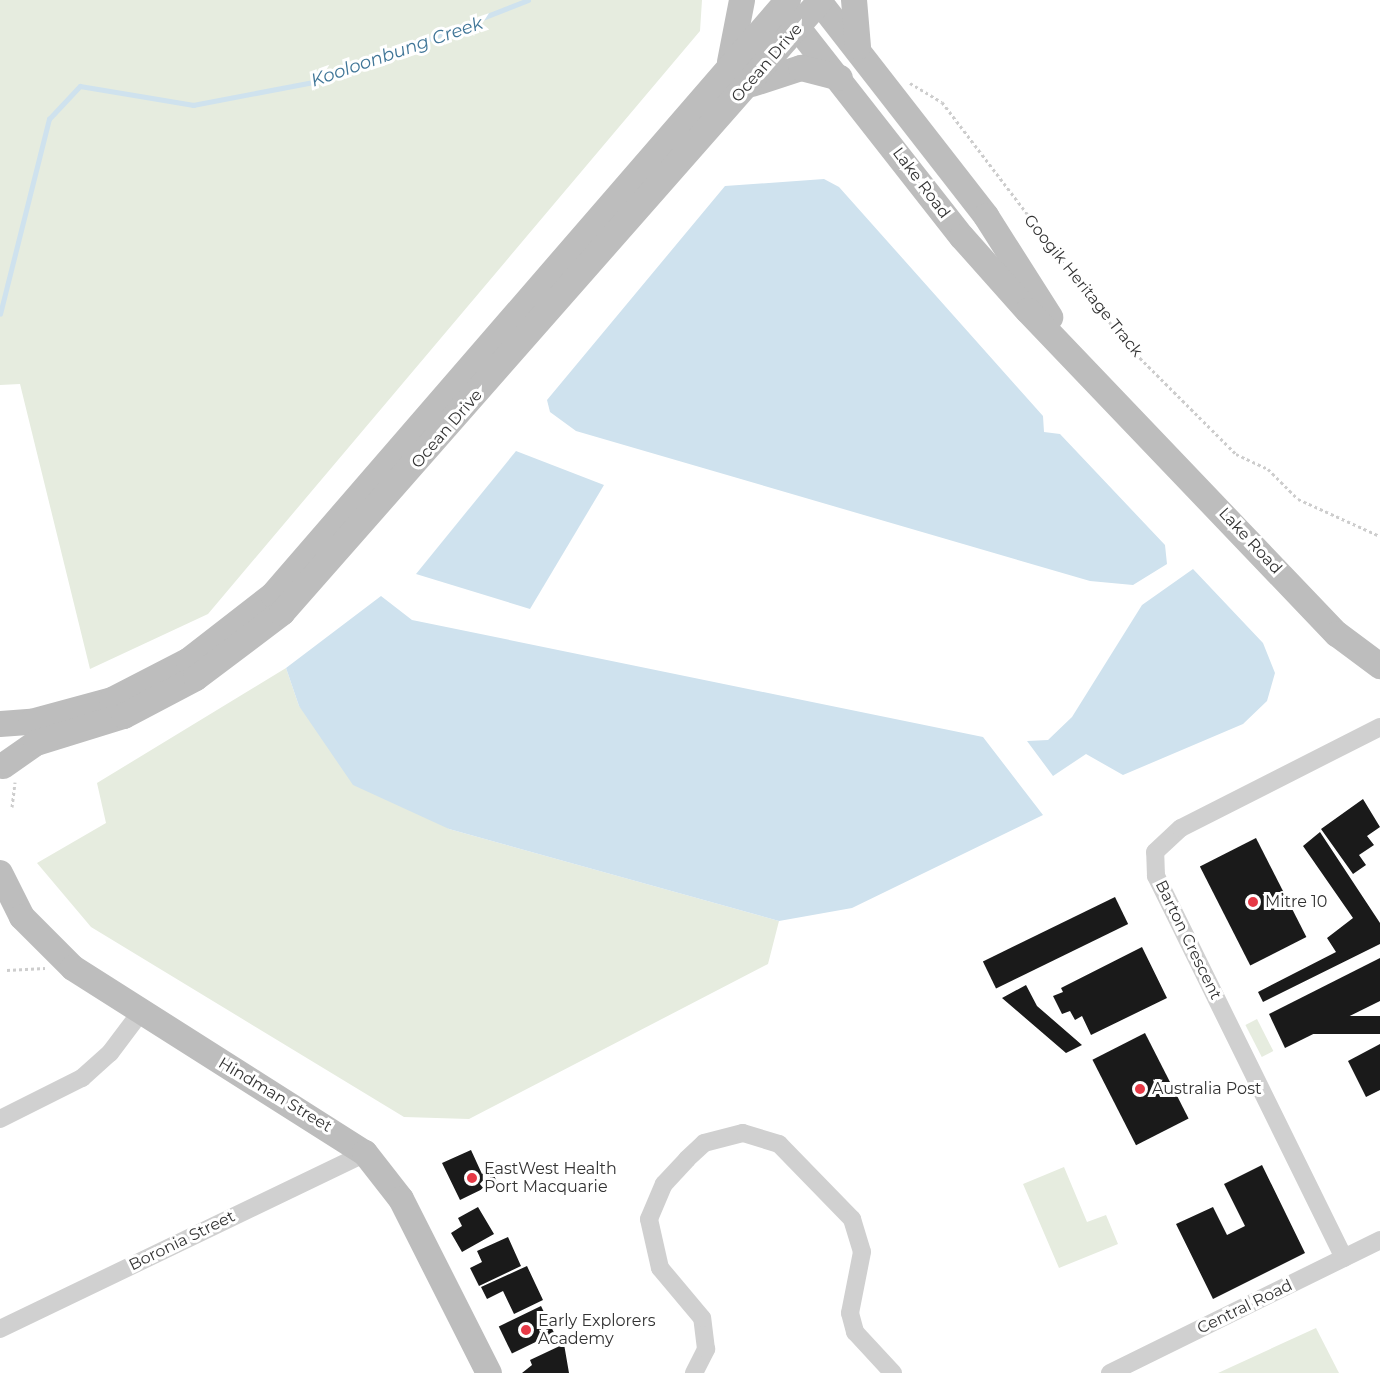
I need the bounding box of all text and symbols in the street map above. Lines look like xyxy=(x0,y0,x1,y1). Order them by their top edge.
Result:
water label: Kooloonbung Creek xyxy=(308,12,486,92)
street label: Ocean Drive xyxy=(728,20,806,106)
street label: Lake Road xyxy=(888,144,954,222)
street label: Googik Heritage Track xyxy=(1020,211,1146,361)
street label: Ocean Drive xyxy=(408,386,486,472)
street label: Lake Road xyxy=(1214,504,1286,578)
street label: Barton Crescent xyxy=(1151,877,1225,1003)
place label: Mitre 10 xyxy=(1265,892,1327,912)
marker: Mitre 10 xyxy=(1246,895,1260,909)
street label: Hindman Street xyxy=(215,1054,335,1136)
place label: Australia Post xyxy=(1152,1079,1261,1099)
marker: Australia Post xyxy=(1133,1082,1147,1096)
place label: EastWest Health Port Macquarie xyxy=(484,1159,617,1197)
marker: EastWest Health Port Macquarie xyxy=(465,1171,479,1185)
street label: Boronia Street xyxy=(126,1207,238,1275)
street label: Central Road xyxy=(1194,1276,1296,1338)
place label: Early Explorers Academy xyxy=(538,1311,656,1349)
marker: Early Explorers Academy xyxy=(519,1323,533,1337)

